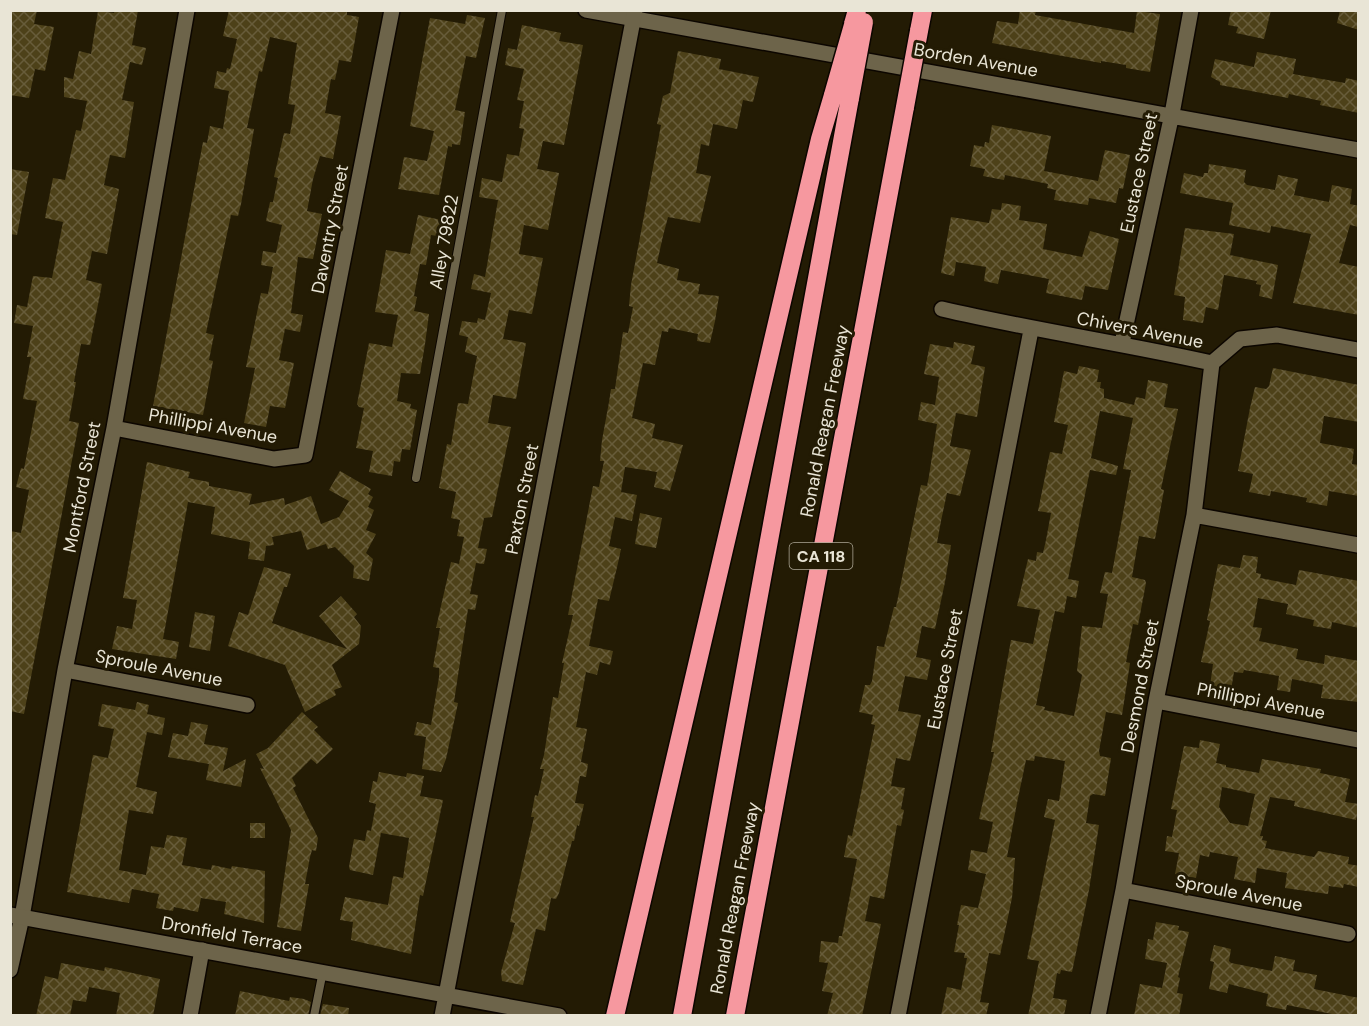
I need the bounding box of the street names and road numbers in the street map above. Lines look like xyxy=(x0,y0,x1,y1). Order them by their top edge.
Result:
street label: Borden Avenue xyxy=(912,37,1040,83)
street label: Eustace Street xyxy=(1115,111,1163,235)
street label: Daventry Street xyxy=(306,162,354,296)
street label: Alley 79822 xyxy=(424,193,464,291)
street label: Chivers Avenue xyxy=(1075,306,1205,354)
street label: Ronald Reagan Freeway xyxy=(795,323,855,519)
street label: Phillippi Avenue xyxy=(147,403,279,449)
street label: Montford Street xyxy=(58,419,106,555)
street label: Paxton Street xyxy=(500,442,544,556)
road number: CA 118 xyxy=(790,543,852,569)
street label: Eustace Street xyxy=(922,607,968,731)
street label: Desmond Street xyxy=(1115,617,1165,755)
street label: Sproule Avenue xyxy=(93,644,225,692)
street label: Phillippi Avenue xyxy=(1195,677,1327,725)
street label: Ronald Reagan Freeway xyxy=(705,800,765,996)
street label: Sproule Avenue xyxy=(1173,869,1305,917)
street label: Dronfield Terrace xyxy=(160,911,304,959)

